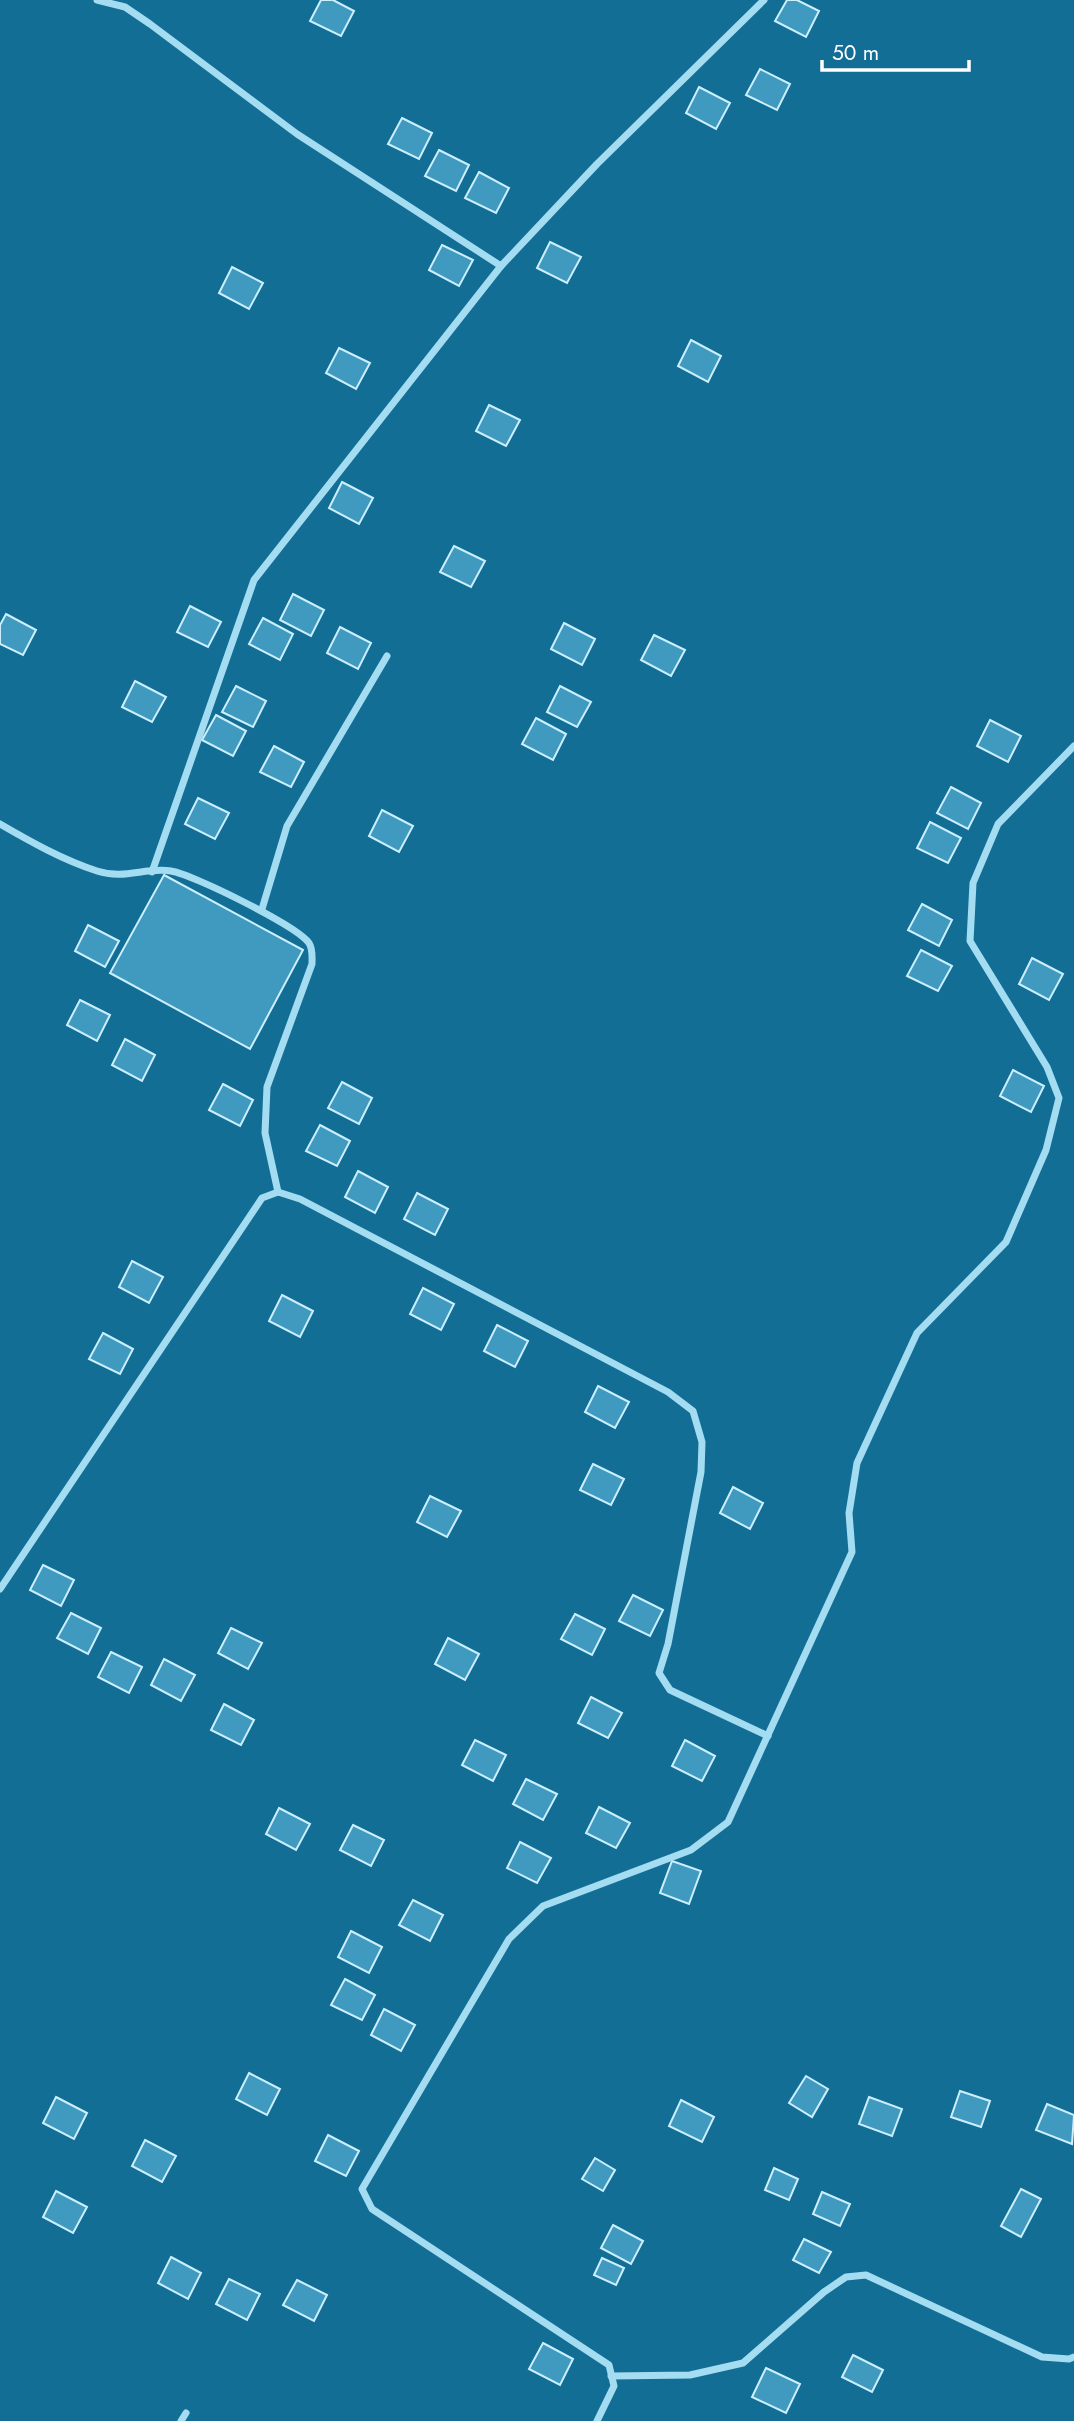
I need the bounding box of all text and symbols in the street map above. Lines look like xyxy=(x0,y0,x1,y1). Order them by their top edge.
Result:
scale bar xyxy=(822,28,969,72)
text: 50 m xyxy=(832,38,879,68)

